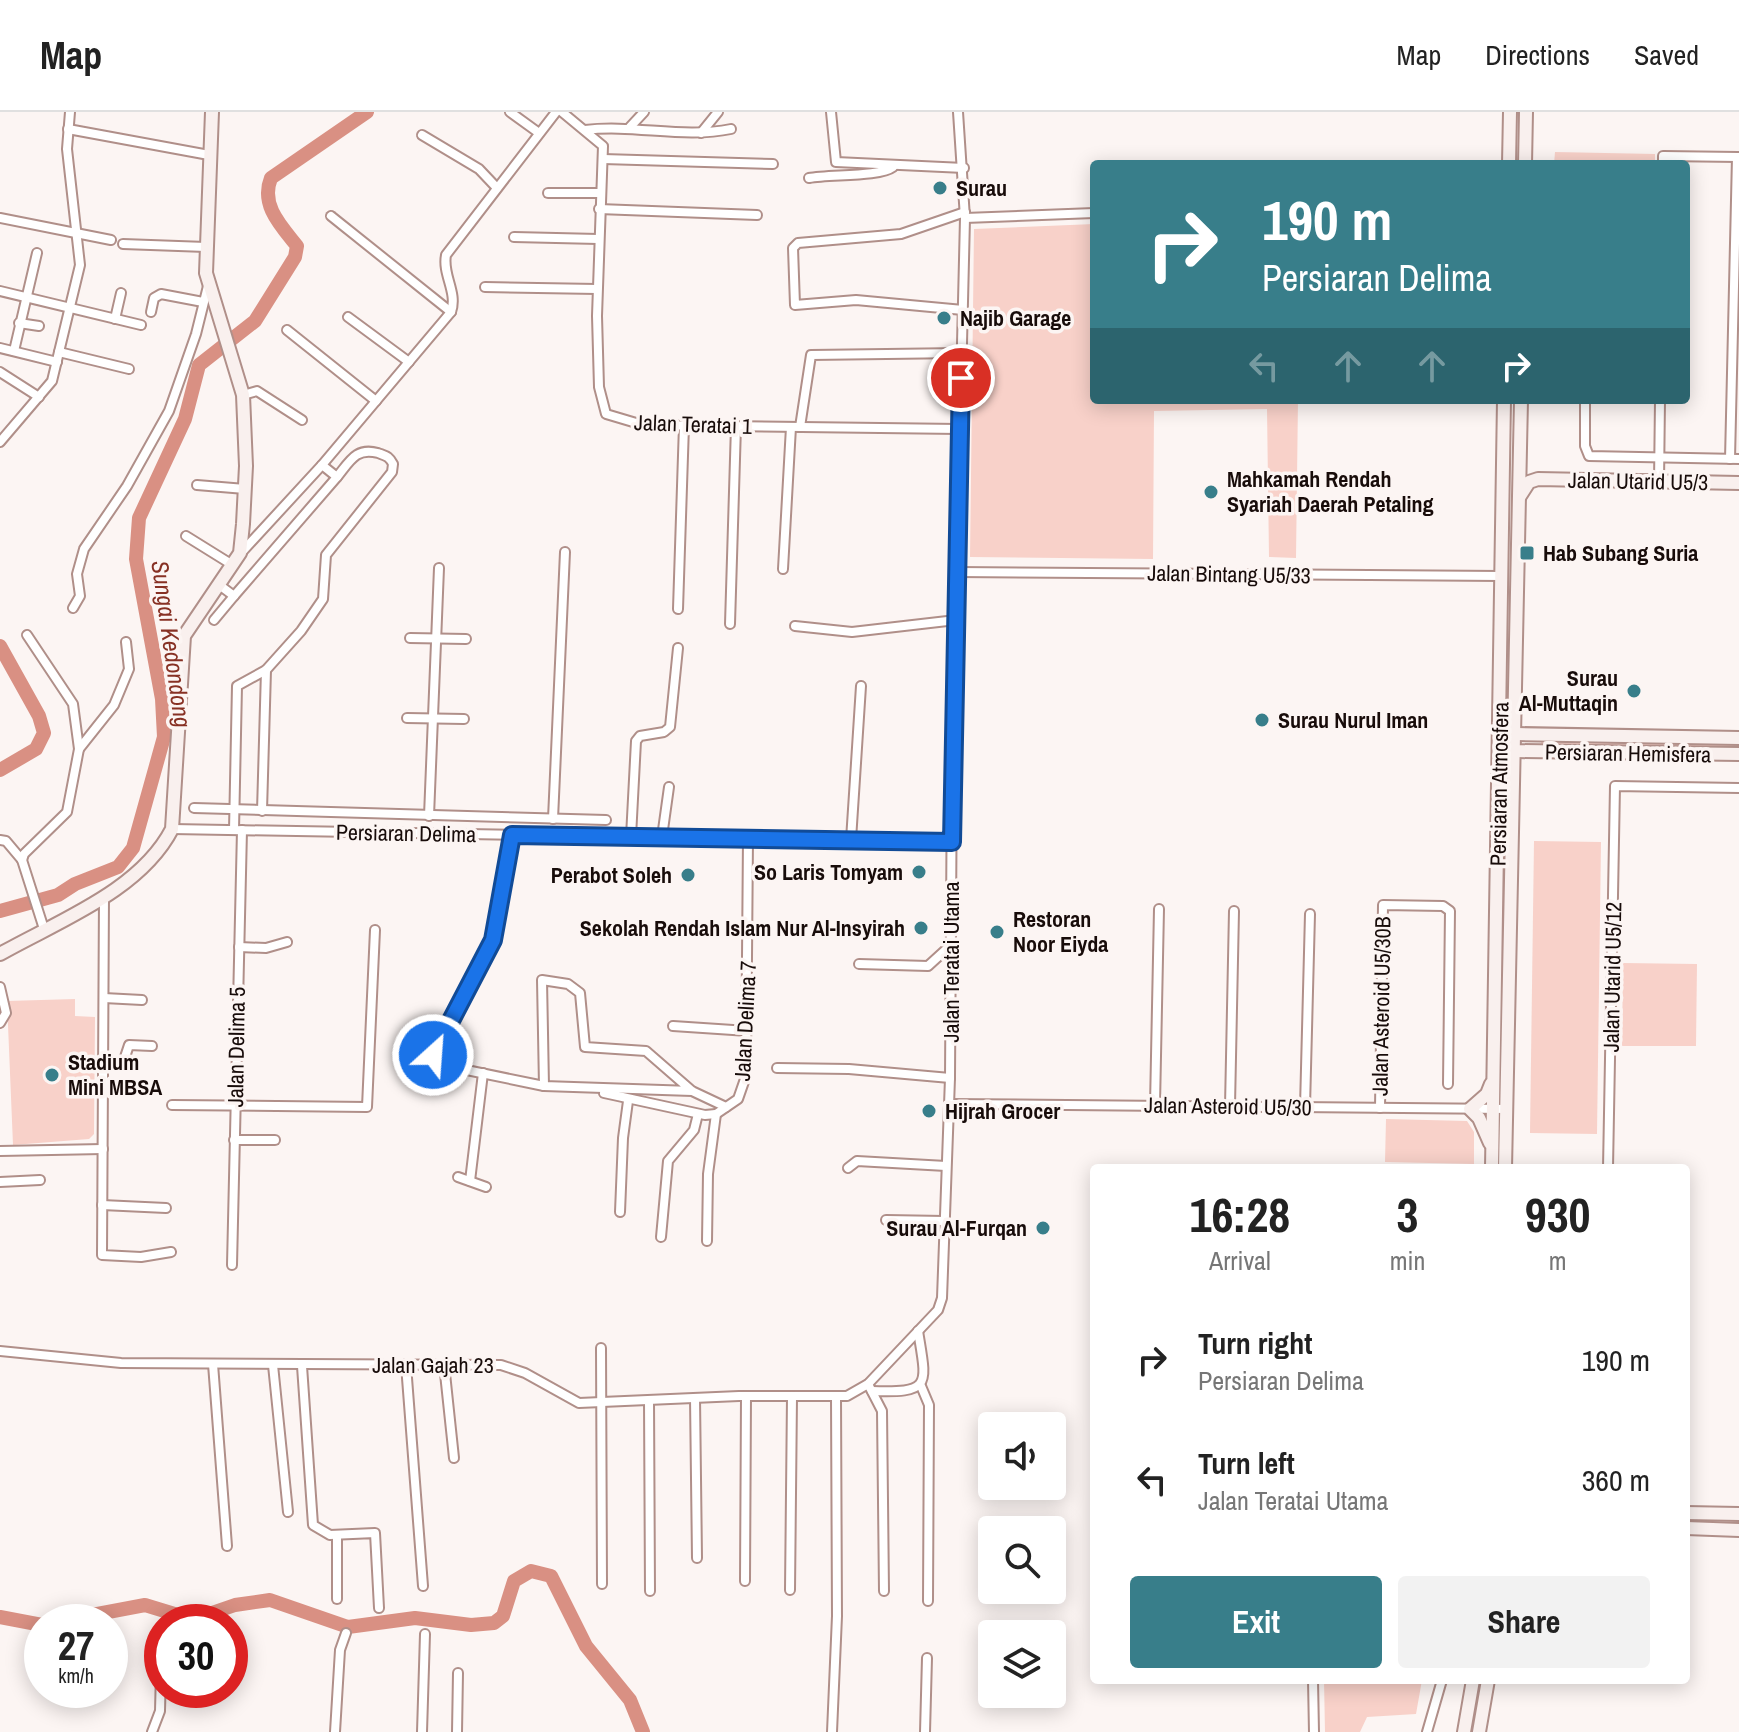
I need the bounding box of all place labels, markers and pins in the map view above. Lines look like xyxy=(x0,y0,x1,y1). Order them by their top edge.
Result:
place label: Surau xyxy=(956,173,1007,203)
marker: Surau xyxy=(931,179,949,197)
place label: Najib Garage xyxy=(960,303,1071,333)
marker: Najib Garage xyxy=(935,309,953,327)
pin xyxy=(927,344,995,412)
place label: Mahkamah Rendah Syariah Daerah Petaling xyxy=(1227,464,1434,519)
marker: Mahkamah Rendah Syariah Daerah Petaling xyxy=(1202,483,1220,501)
place label: Hab Subang Suria xyxy=(1543,538,1698,568)
marker: Hab Subang Suria xyxy=(1518,544,1536,562)
place label: Surau Al-Muttaqin xyxy=(1519,663,1618,718)
marker: Surau Al-Muttaqin xyxy=(1625,682,1643,700)
place label: Surau Nurul Iman xyxy=(1278,705,1428,735)
marker: Surau Nurul Iman xyxy=(1253,711,1271,729)
place label: So Laris Tomyam xyxy=(754,857,903,887)
place label: Perabot Soleh xyxy=(551,860,672,890)
marker: So Laris Tomyam xyxy=(910,863,928,881)
marker: Perabot Soleh xyxy=(679,866,697,884)
place label: Restoran Noor Eiyda xyxy=(1013,904,1108,959)
place label: Sekolah Rendah Islam Nur Al-Insyirah xyxy=(580,913,905,943)
marker: Sekolah Rendah Islam Nur Al-Insyirah xyxy=(912,919,930,937)
marker: Restoran Noor Eiyda xyxy=(988,923,1006,941)
place label: Stadium Mini MBSA xyxy=(68,1047,162,1102)
marker: Stadium Mini MBSA xyxy=(43,1066,61,1084)
place label: Hijrah Grocer xyxy=(945,1096,1060,1126)
marker: Hijrah Grocer xyxy=(920,1102,938,1120)
place label: Surau Al-Furqan xyxy=(886,1213,1027,1243)
marker: Surau Al-Furqan xyxy=(1034,1219,1052,1237)

